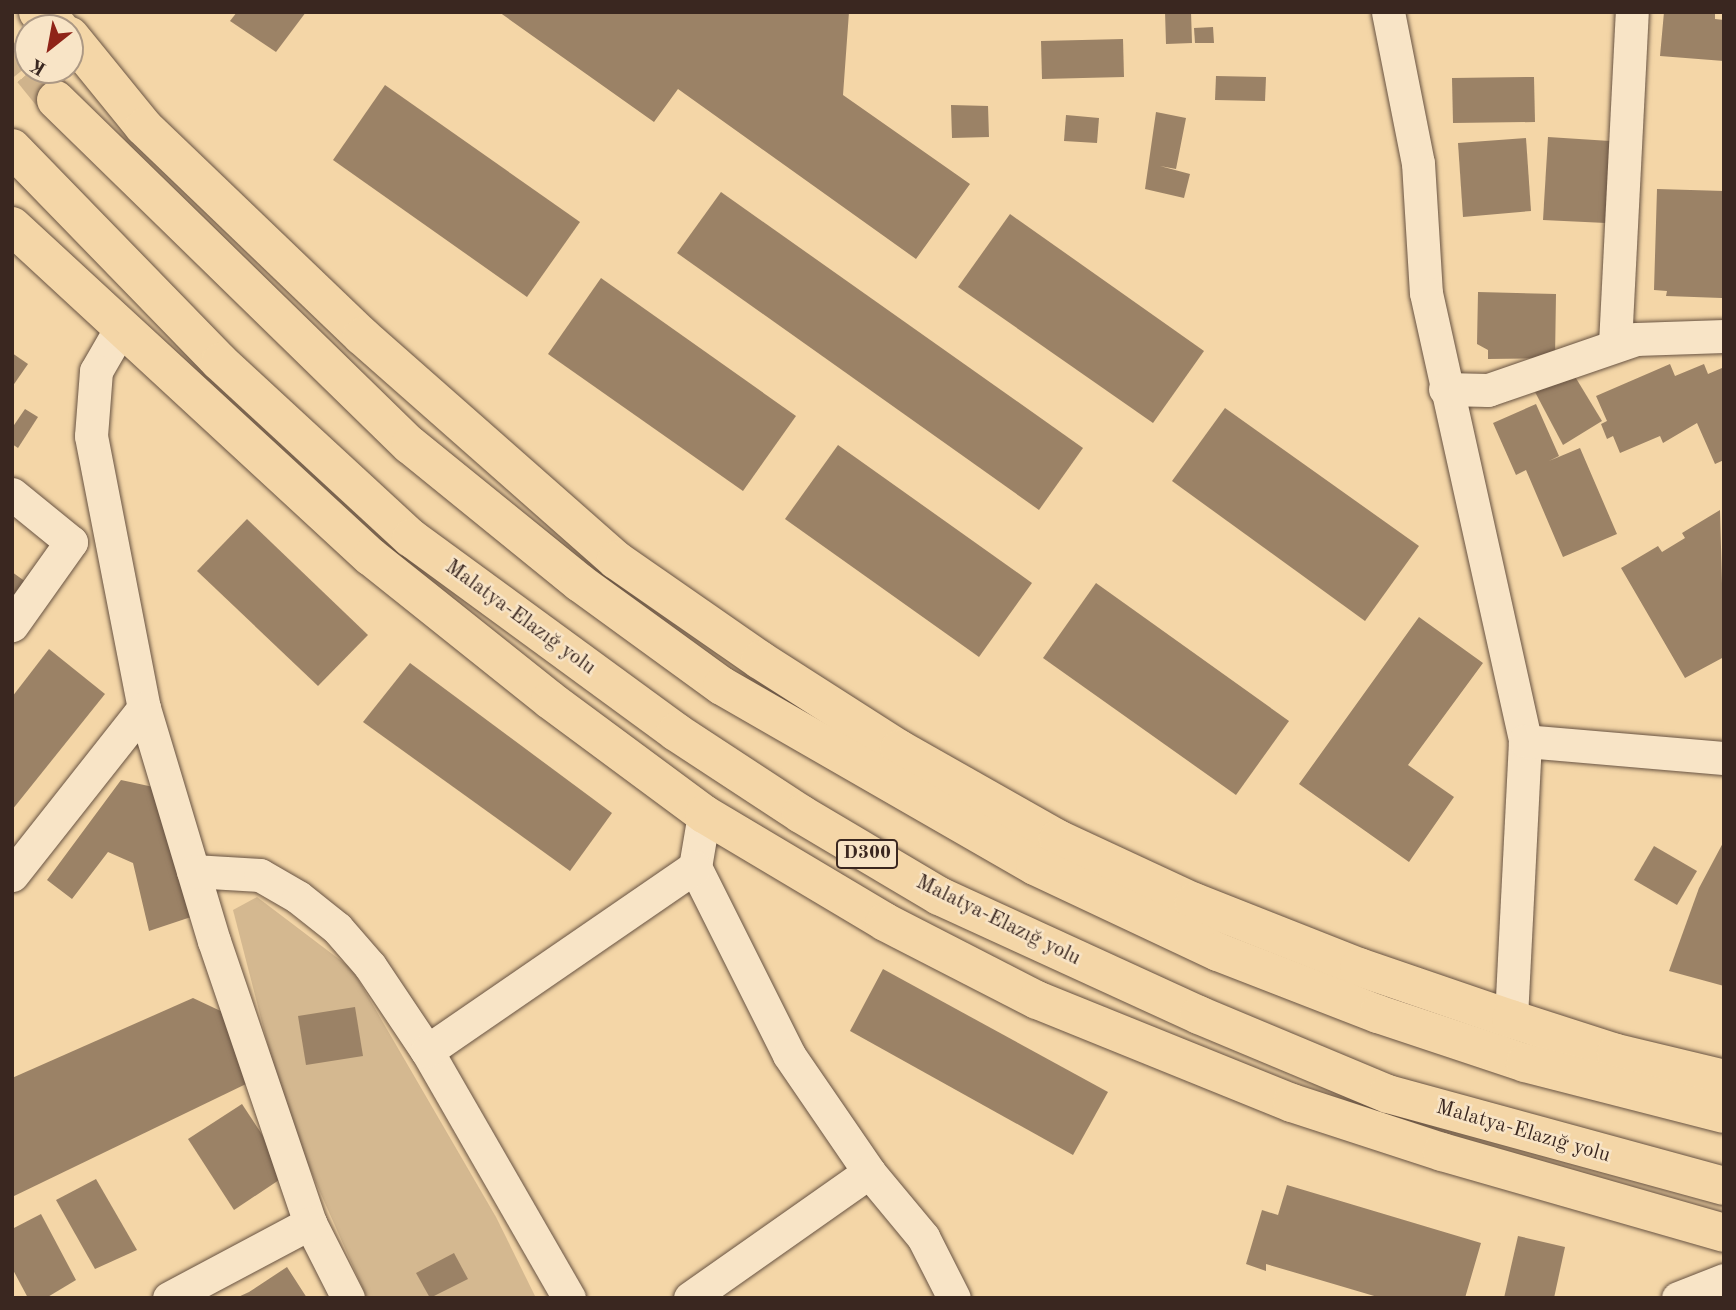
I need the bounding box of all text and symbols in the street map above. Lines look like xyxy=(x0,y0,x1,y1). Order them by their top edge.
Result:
north arrow xyxy=(14,14,84,84)
text: K xyxy=(28,54,50,78)
street label: Malatya-Elazığ yolu xyxy=(440,555,600,681)
road number: D300 xyxy=(836,838,898,870)
street label: Malatya-Elazığ yolu xyxy=(912,870,1084,972)
street label: Malatya-Elazığ yolu xyxy=(1433,1095,1613,1169)

